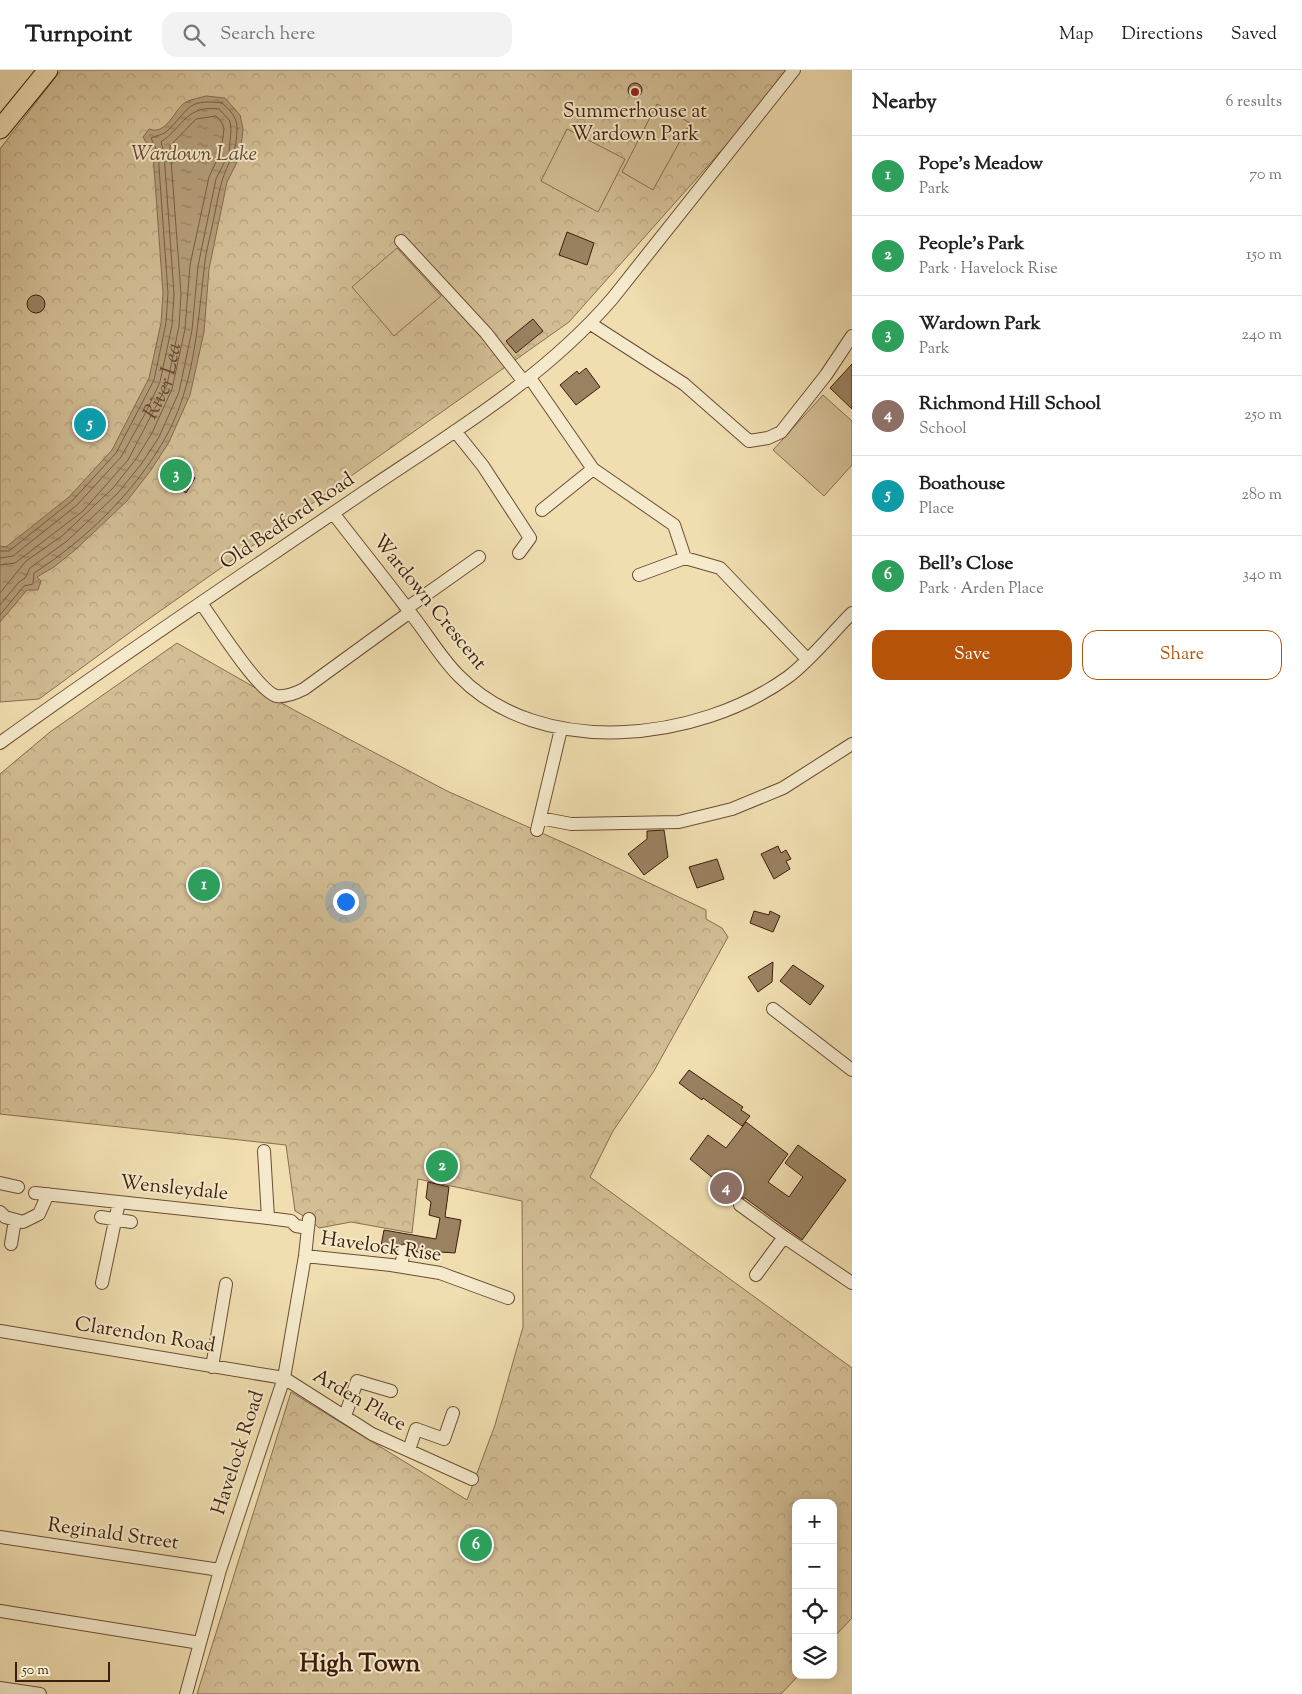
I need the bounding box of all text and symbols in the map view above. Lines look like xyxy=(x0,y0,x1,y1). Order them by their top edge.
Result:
search box xyxy=(162,12,512,57)
text: Turnpoint xyxy=(25,18,132,52)
icon: search xyxy=(180,21,208,49)
text: Search here xyxy=(220,21,315,48)
text: Map xyxy=(1059,22,1094,48)
text: Directions xyxy=(1122,22,1203,48)
text: Saved xyxy=(1231,22,1277,48)
marker: Summerhouse at Wardown Park xyxy=(629,86,641,98)
text: Nearby xyxy=(872,88,937,118)
text: 6 results xyxy=(1226,91,1282,114)
place label: Summerhouse at Wardown Park xyxy=(563,98,707,150)
water label: Wardown Lake xyxy=(131,140,257,170)
text: Pope's Meadow xyxy=(919,151,1043,178)
text: 1 xyxy=(885,164,891,187)
text: 70 m xyxy=(1249,164,1282,187)
text: Park xyxy=(919,178,950,201)
text: People's Park xyxy=(919,231,1024,258)
text: 2 xyxy=(884,244,892,267)
text: 150 m xyxy=(1246,244,1282,267)
text: Park · Havelock Rise xyxy=(919,258,1058,281)
text: Wardown Park xyxy=(919,311,1041,338)
text: 3 xyxy=(885,324,891,347)
text: 240 m xyxy=(1241,324,1282,347)
text: Park xyxy=(919,338,950,361)
water label: River Lea xyxy=(137,340,190,425)
text: Richmond Hill School xyxy=(919,391,1101,418)
text: 4 xyxy=(884,404,892,427)
text: 250 m xyxy=(1244,404,1282,427)
pin: 5 xyxy=(74,405,106,443)
text: School xyxy=(919,418,967,441)
pin: 3 xyxy=(160,456,192,494)
street label: Old Bedford Road xyxy=(215,466,361,578)
text: Boathouse xyxy=(919,471,1005,498)
text: 5 xyxy=(885,484,891,507)
text: 280 m xyxy=(1241,484,1282,507)
text: Place xyxy=(919,498,954,521)
street label: Wardown Crescent xyxy=(365,529,493,677)
text: Bell's Close xyxy=(919,551,1013,578)
text: 6 xyxy=(884,564,892,587)
text: 340 m xyxy=(1243,564,1282,587)
text: Park · Arden Place xyxy=(919,578,1044,601)
button: Save xyxy=(872,630,1072,680)
button: Share xyxy=(1082,630,1282,680)
pin: 1 xyxy=(188,866,220,904)
your location xyxy=(333,889,359,915)
pin: 2 xyxy=(426,1147,458,1185)
street label: Wensleydale xyxy=(119,1169,229,1209)
pin: 4 xyxy=(710,1169,742,1207)
street label: Havelock Rise xyxy=(319,1225,443,1271)
street label: Clarendon Road xyxy=(73,1311,217,1361)
street label: Arden Place xyxy=(307,1362,411,1440)
street label: Havelock Road xyxy=(205,1387,273,1519)
map controls xyxy=(792,1499,837,1679)
button: + xyxy=(792,1499,837,1544)
street label: Reginald Street xyxy=(46,1511,181,1559)
pin: 6 xyxy=(460,1526,492,1564)
button: − xyxy=(792,1544,837,1589)
button: locate xyxy=(792,1589,837,1634)
button: layers xyxy=(792,1634,837,1679)
district label: High Town xyxy=(300,1647,421,1683)
scale bar xyxy=(15,1659,110,1682)
text: 50 m xyxy=(22,1661,49,1681)

